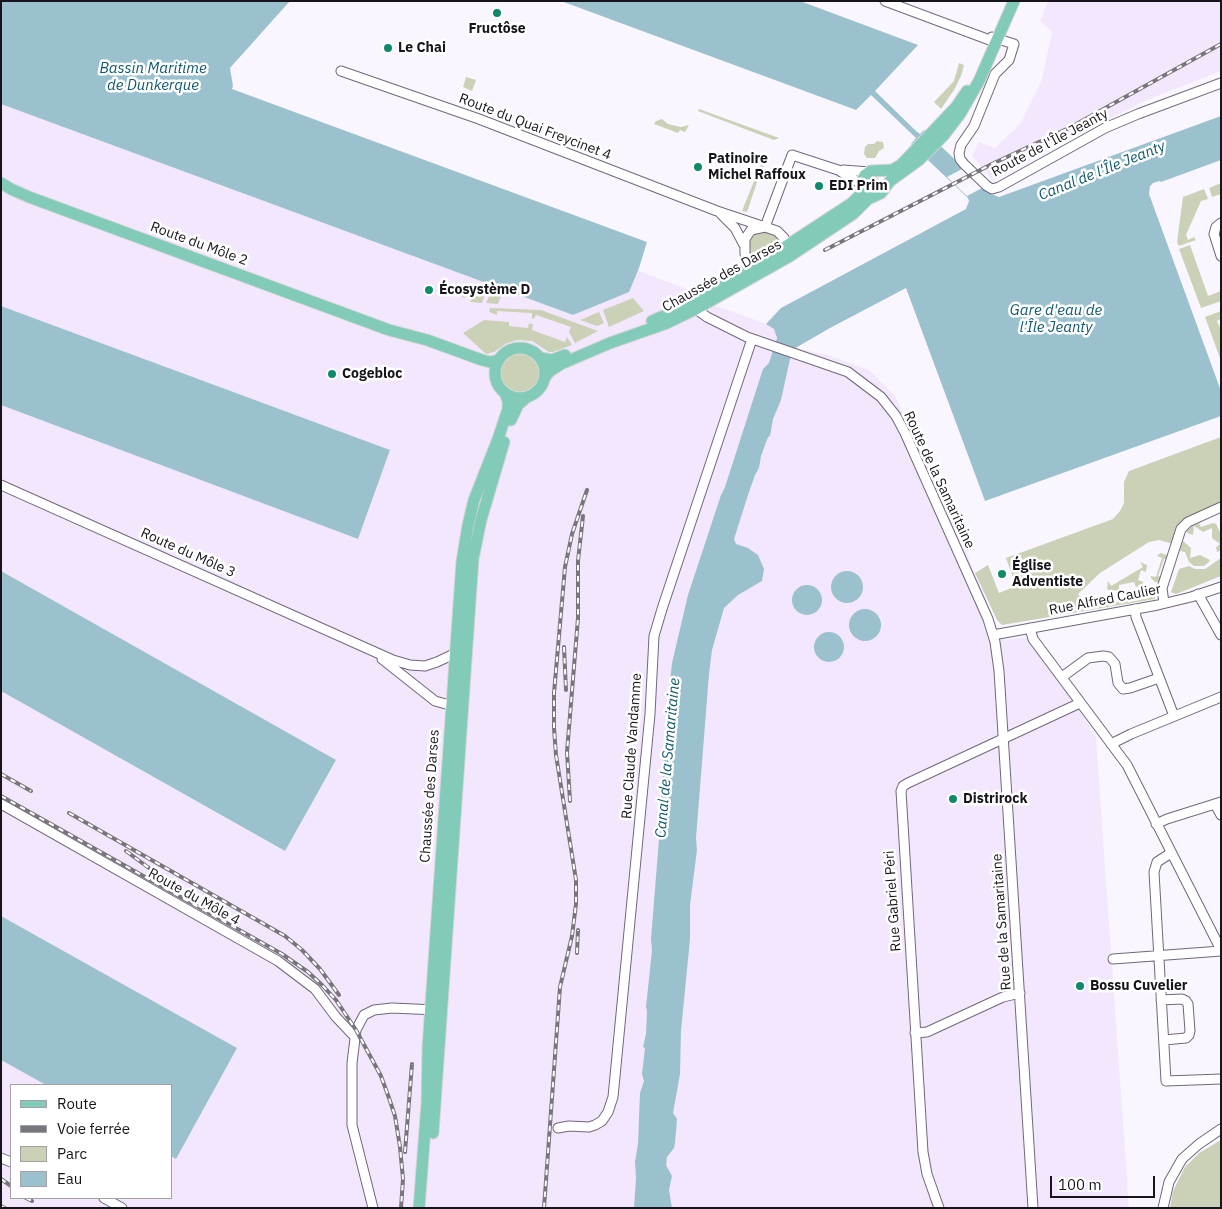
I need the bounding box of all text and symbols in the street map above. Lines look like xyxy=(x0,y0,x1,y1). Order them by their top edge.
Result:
marker: Fructôse xyxy=(491,7,503,19)
place label: Fructôse xyxy=(468,21,526,37)
place label: Le Chai xyxy=(398,40,446,56)
marker: Le Chai xyxy=(382,42,394,54)
water label: Bassin Maritime de Dunkerque xyxy=(99,60,207,95)
street label: Route du Quai Freycinet 4 xyxy=(456,90,614,164)
street label: Route de l'Île Jeanty xyxy=(989,105,1111,181)
water label: Canal de l'Île Jeanty xyxy=(1036,137,1168,205)
place label: Patinoire Michel Raffoux xyxy=(708,151,806,184)
marker: Patinoire Michel Raffoux xyxy=(692,161,704,173)
place label: EDI Prim xyxy=(829,178,888,194)
marker: EDI Prim xyxy=(813,180,825,192)
street label: Route du Môle 2 xyxy=(148,219,250,269)
street label: Chaussée des Darses xyxy=(660,236,784,316)
place label: Écosystème D xyxy=(439,282,530,298)
marker: Écosystème D xyxy=(423,284,435,296)
water label: Gare d'eau de l'Île Jeanty xyxy=(1010,302,1102,337)
place label: Cogebloc xyxy=(342,366,402,382)
marker: Cogebloc xyxy=(326,368,338,380)
street label: Route de la Samaritaine xyxy=(900,409,978,551)
street label: Route du Môle 3 xyxy=(138,525,238,581)
place label: Église Adventiste xyxy=(1012,558,1083,590)
marker: Église Adventiste xyxy=(996,568,1008,580)
street label: Rue Alfred Caulier xyxy=(1048,581,1162,619)
street label: Rue Claude Vandamme xyxy=(619,672,645,820)
water label: Canal de la Samaritaine xyxy=(652,677,684,839)
street label: Chaussée des Darses xyxy=(417,729,443,863)
place label: Distrirock xyxy=(963,791,1028,807)
marker: Distrirock xyxy=(947,793,959,805)
street label: Rue Gabriel Péri xyxy=(881,850,905,952)
street label: Rue de la Samaritaine xyxy=(989,853,1015,991)
street label: Route du Môle 4 xyxy=(145,865,243,929)
place label: Bossu Cuvelier xyxy=(1090,978,1187,994)
marker: Bossu Cuvelier xyxy=(1074,980,1086,992)
legend xyxy=(10,1084,172,1199)
text: Route xyxy=(57,1094,97,1113)
text: Voie ferrée xyxy=(57,1119,130,1138)
text: Parc xyxy=(57,1144,87,1163)
scale bar xyxy=(1052,1166,1157,1198)
text: Eau xyxy=(57,1169,82,1188)
text: 100 m xyxy=(1058,1175,1102,1194)

